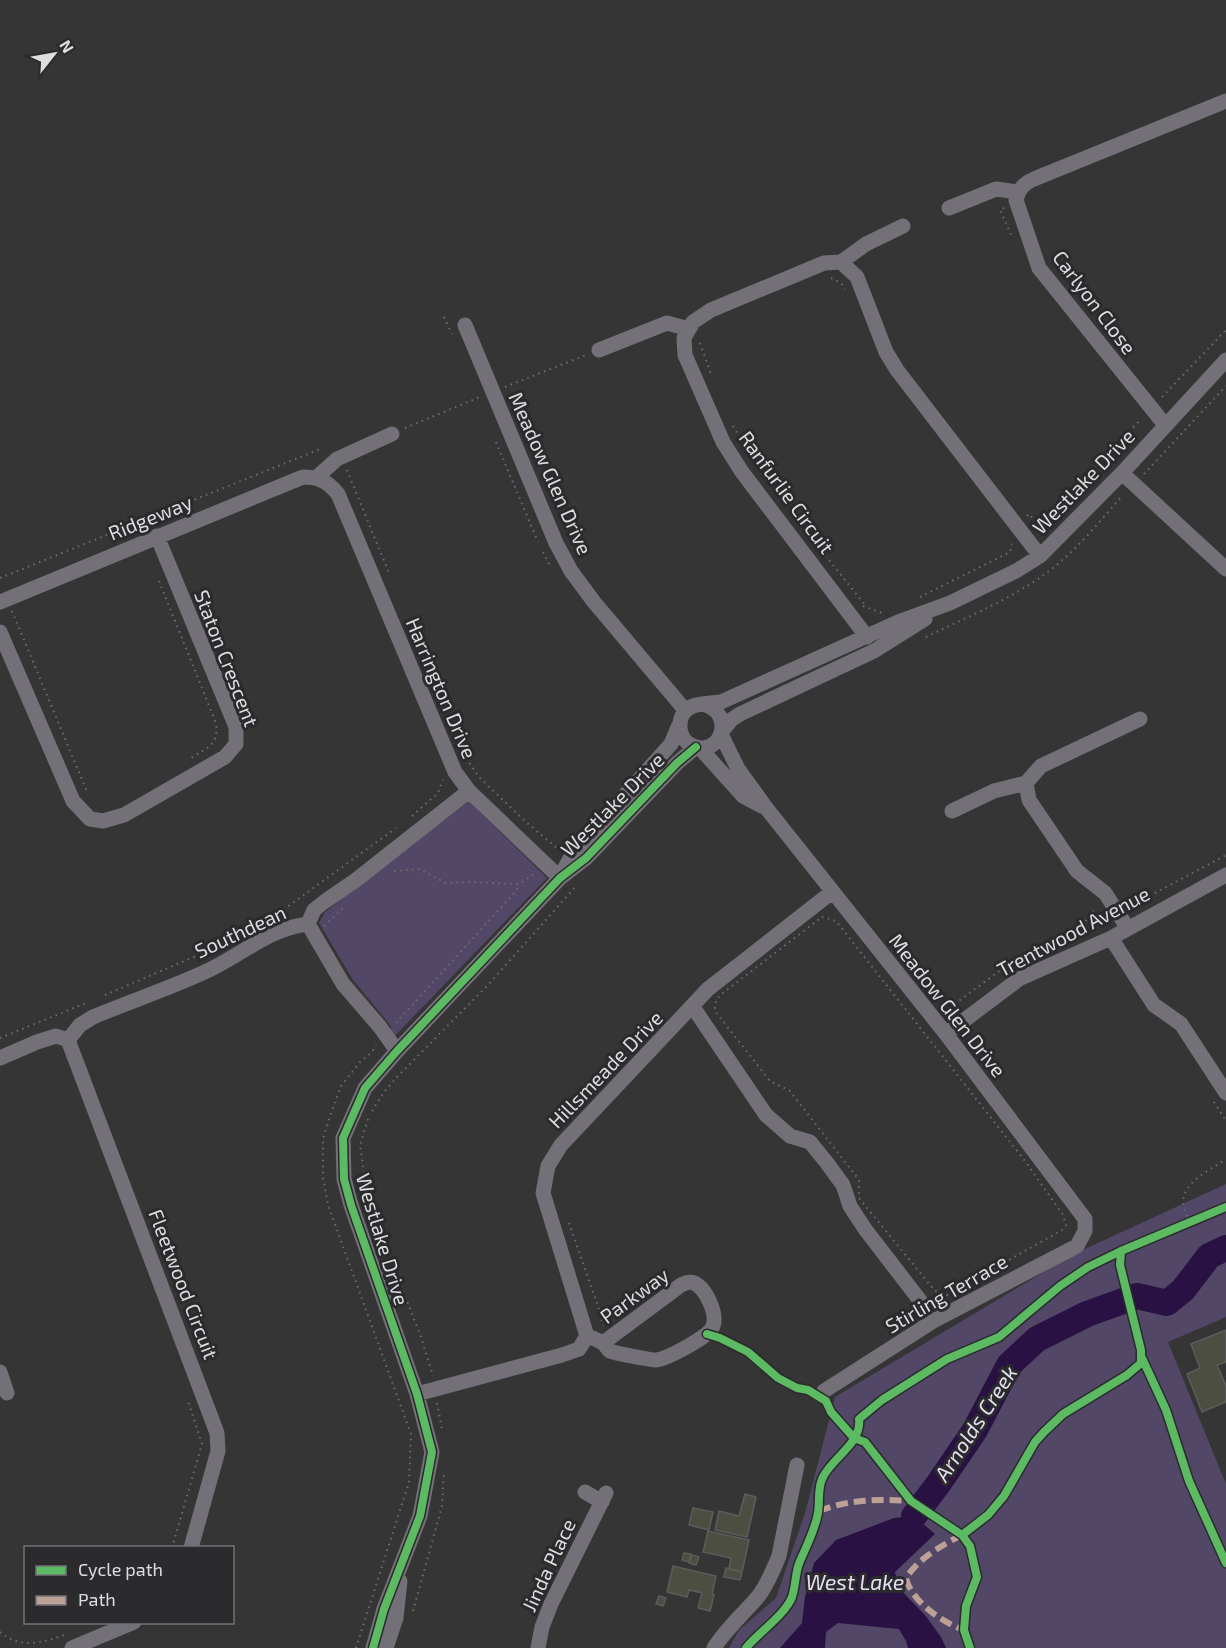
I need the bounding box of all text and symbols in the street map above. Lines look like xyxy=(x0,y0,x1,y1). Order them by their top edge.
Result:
north arrow xyxy=(24,24,84,84)
text: N xyxy=(56,36,78,56)
street label: Carlyon Close xyxy=(1048,245,1142,359)
street label: Meadow Glen Drive xyxy=(504,388,598,558)
street label: Westlake Drive xyxy=(1027,424,1139,538)
street label: Ranfurlie Circuit xyxy=(734,426,840,558)
street label: Ridgeway xyxy=(104,489,196,545)
street label: Staton Crescent xyxy=(190,586,264,730)
street label: Harrington Drive xyxy=(402,614,482,762)
street label: Westlake Drive xyxy=(555,747,669,861)
street label: Trentwood Avenue xyxy=(993,881,1153,981)
street label: Southdean xyxy=(191,899,289,963)
street label: Meadow Glen Drive xyxy=(885,929,1011,1081)
street label: Hillsmeade Drive xyxy=(543,1005,667,1133)
street label: Westlake Drive xyxy=(352,1170,414,1308)
street label: Fleetwood Circuit xyxy=(144,1206,224,1363)
street label: Stirling Terrace xyxy=(881,1248,1011,1338)
street label: Parkway xyxy=(595,1262,673,1328)
water label: Arnolds Creek xyxy=(928,1361,1022,1486)
street label: Jinda Place xyxy=(516,1515,580,1615)
legend xyxy=(24,1546,234,1624)
text: Cycle path xyxy=(78,1558,163,1580)
water label: West Lake xyxy=(806,1569,904,1594)
text: Path xyxy=(78,1588,116,1610)

